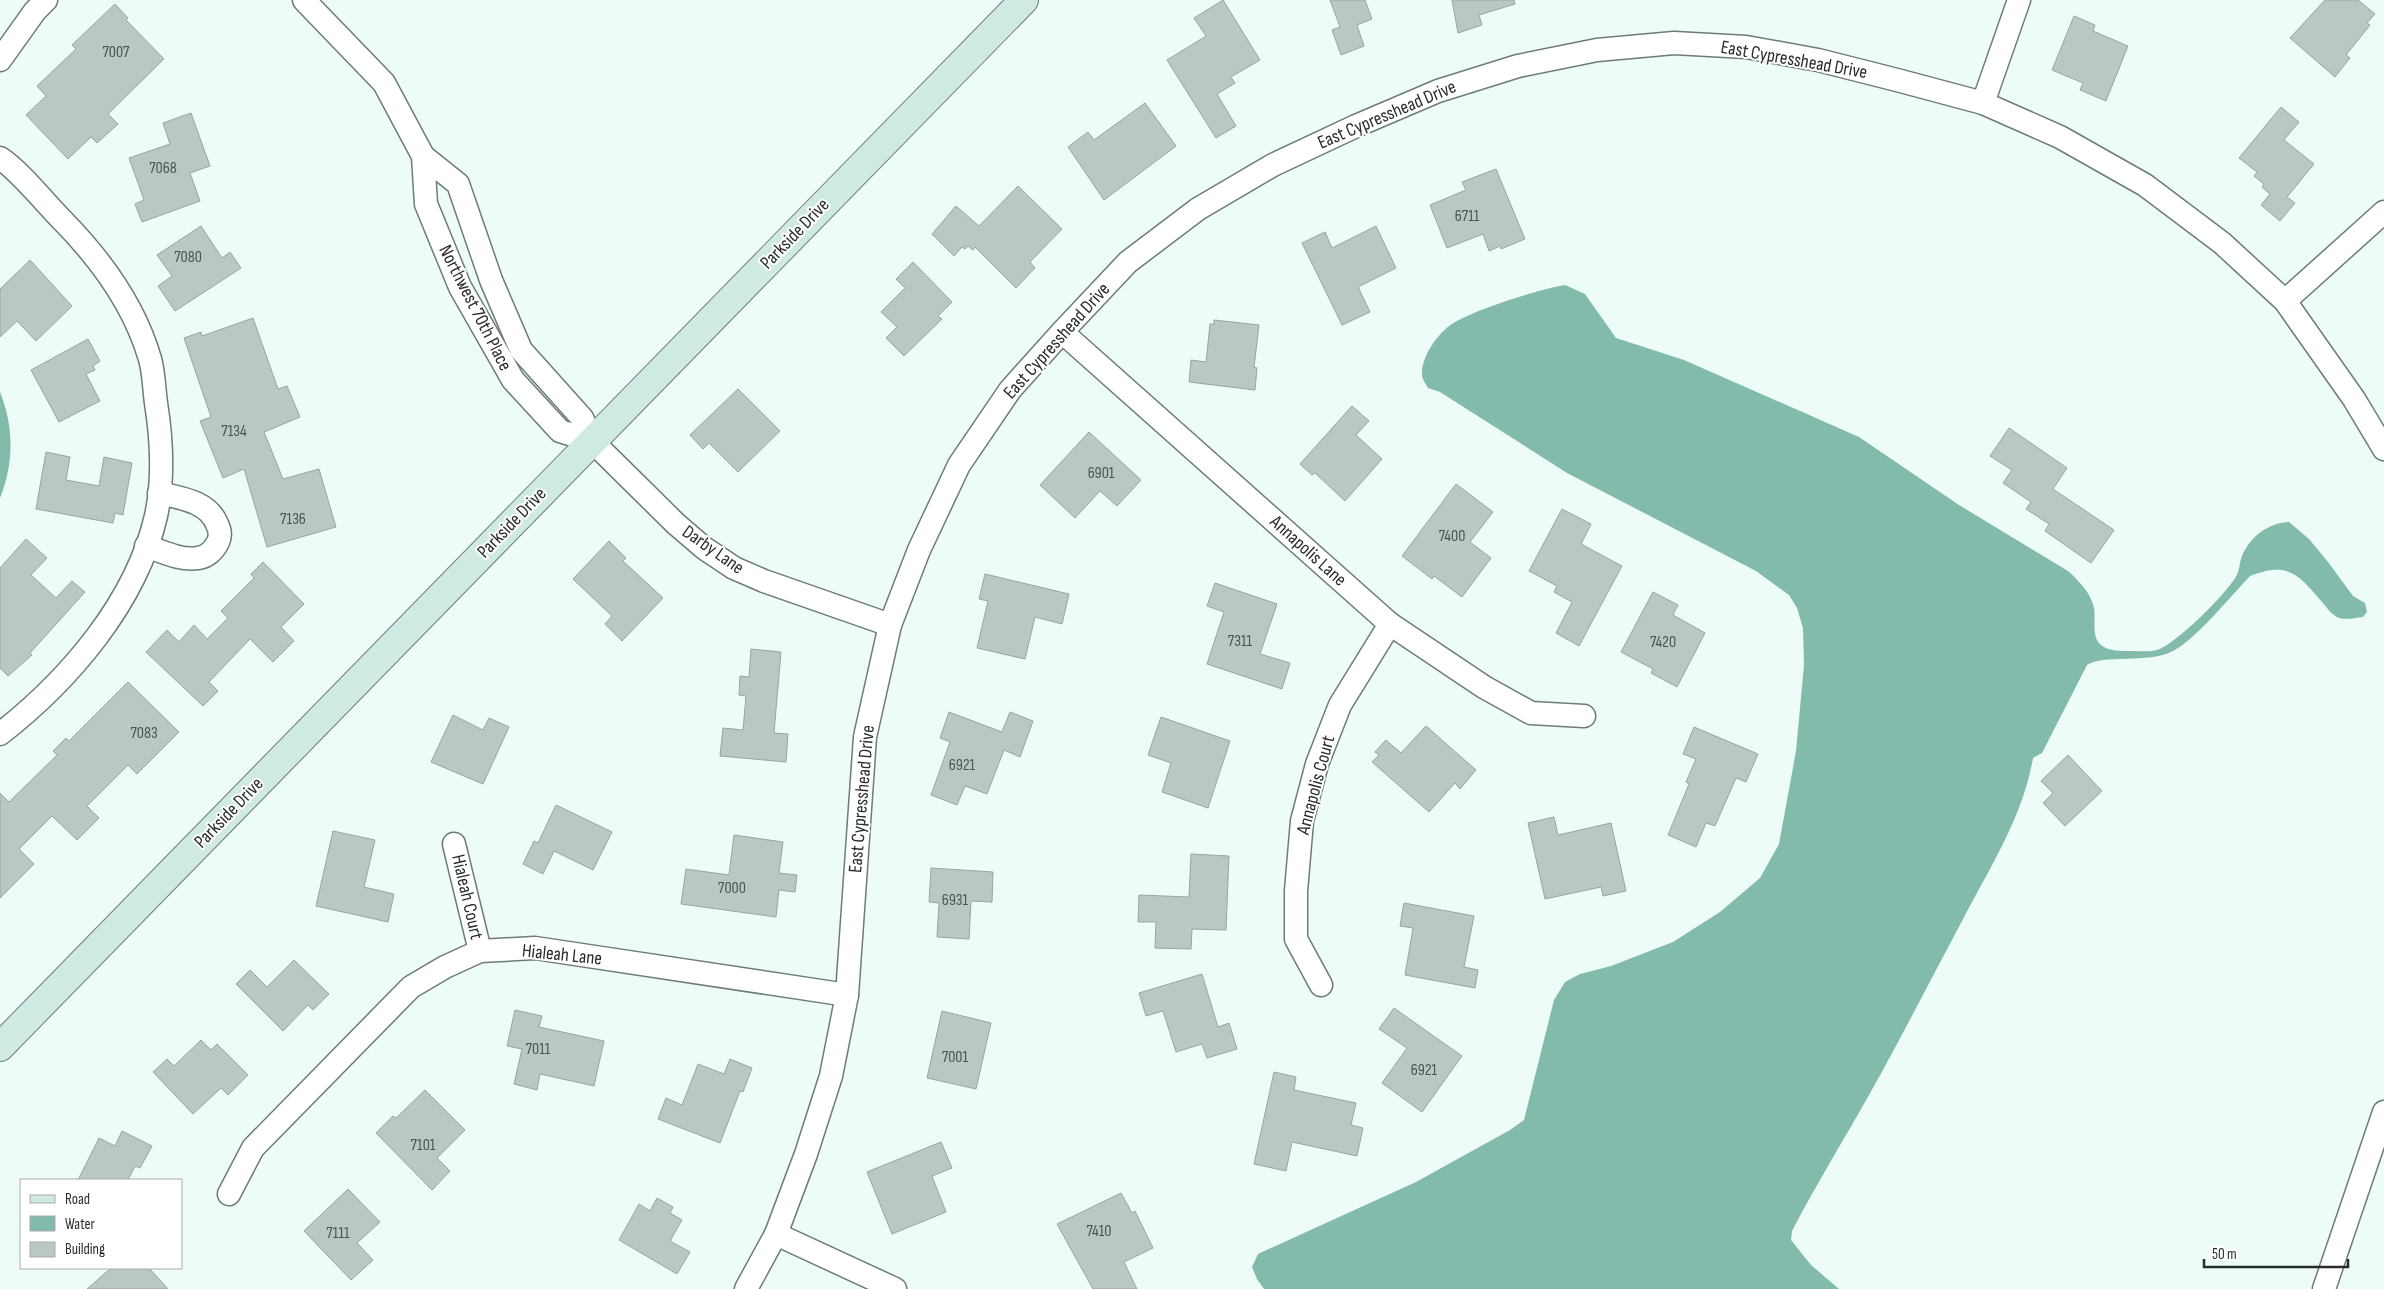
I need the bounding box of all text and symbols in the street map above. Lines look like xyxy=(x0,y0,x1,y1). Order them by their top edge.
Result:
street label: East Cypresshead Drive xyxy=(1719,36,1869,84)
house number: 7007 xyxy=(103,43,130,62)
street label: East Cypresshead Drive xyxy=(1314,75,1460,155)
house number: 7068 xyxy=(149,159,177,178)
street label: Parkside Drive xyxy=(756,194,834,274)
house number: 6711 xyxy=(1455,207,1480,226)
street label: Northwest 70th Place xyxy=(433,241,517,375)
house number: 7080 xyxy=(174,248,202,267)
street label: East Cypresshead Drive xyxy=(999,278,1115,404)
house number: 7134 xyxy=(221,422,247,441)
house number: 6901 xyxy=(1088,464,1115,483)
street label: Parkside Drive xyxy=(473,483,551,563)
house number: 7136 xyxy=(280,510,306,529)
street label: Annapolis Lane xyxy=(1264,510,1351,591)
street label: Darby Lane xyxy=(678,520,748,580)
house number: 7400 xyxy=(1439,527,1465,546)
house number: 7311 xyxy=(1228,632,1253,651)
house number: 7420 xyxy=(1650,633,1676,652)
house number: 7083 xyxy=(130,724,158,743)
street label: East Cypresshead Drive xyxy=(844,724,880,874)
street label: Annapolis Court xyxy=(1291,733,1340,838)
house number: 6921 xyxy=(949,756,976,775)
street label: Parkside Drive xyxy=(190,773,268,853)
street label: Hialeah Court xyxy=(446,852,488,942)
house number: 7000 xyxy=(718,879,746,898)
house number: 6931 xyxy=(942,891,969,910)
street label: Hialeah Lane xyxy=(521,939,603,971)
house number: 7011 xyxy=(526,1040,551,1059)
house number: 7001 xyxy=(942,1048,969,1067)
house number: 6921 xyxy=(1411,1061,1438,1080)
house number: 7101 xyxy=(411,1136,436,1155)
legend xyxy=(20,1179,182,1269)
text: Road xyxy=(65,1190,90,1209)
text: Water xyxy=(65,1215,96,1234)
house number: 7410 xyxy=(1086,1222,1112,1241)
house number: 7111 xyxy=(326,1224,350,1243)
scale bar xyxy=(2204,1236,2348,1268)
text: Building xyxy=(65,1240,105,1259)
text: 50 m xyxy=(2212,1245,2237,1264)

